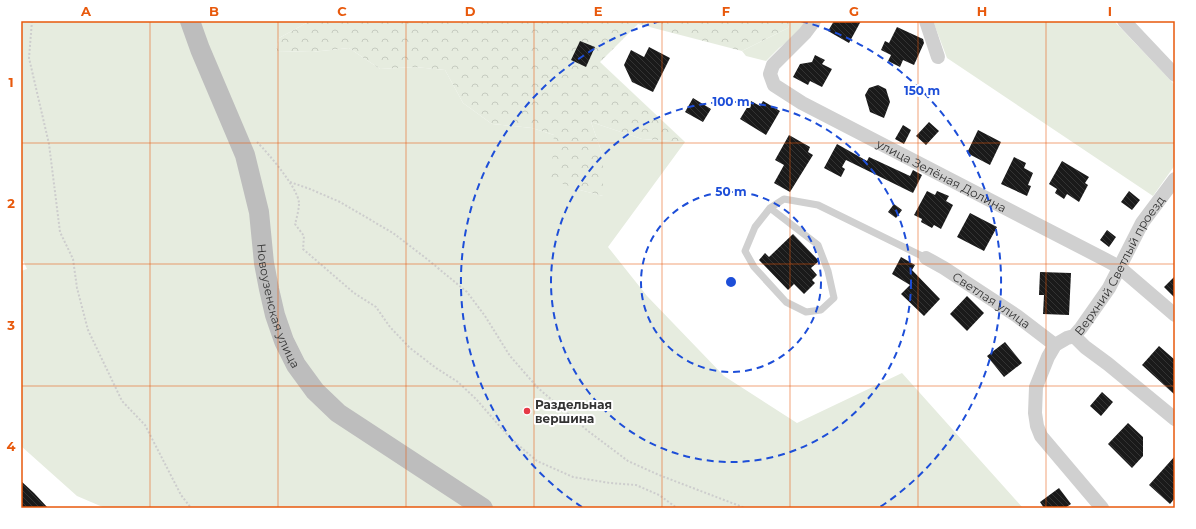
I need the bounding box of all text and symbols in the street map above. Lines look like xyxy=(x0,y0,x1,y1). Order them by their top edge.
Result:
text: A xyxy=(80,3,92,19)
text: B xyxy=(209,3,219,19)
text: C xyxy=(337,3,347,19)
text: D xyxy=(465,3,476,19)
text: E xyxy=(594,3,603,19)
text: F xyxy=(722,3,730,19)
text: G xyxy=(849,3,859,19)
text: H xyxy=(977,3,987,19)
text: I xyxy=(1108,3,1112,19)
text: 1 xyxy=(8,74,14,90)
text: 150 m xyxy=(904,83,940,98)
text: 100 m xyxy=(713,94,749,109)
street label: улица Зелёная Долина xyxy=(873,135,1009,215)
text: 50 m xyxy=(715,184,747,199)
street label: Верхний Светлый проезд xyxy=(1071,192,1168,338)
text: 2 xyxy=(7,195,15,211)
street label: Новоузенская улица xyxy=(255,243,304,371)
street label: Светлая улица xyxy=(950,268,1034,331)
centre of rings xyxy=(724,275,738,289)
text: 3 xyxy=(6,317,15,333)
place label: Раздельная вершина xyxy=(535,397,612,426)
marker: Раздельная вершина xyxy=(522,406,532,416)
text: 4 xyxy=(7,438,16,454)

